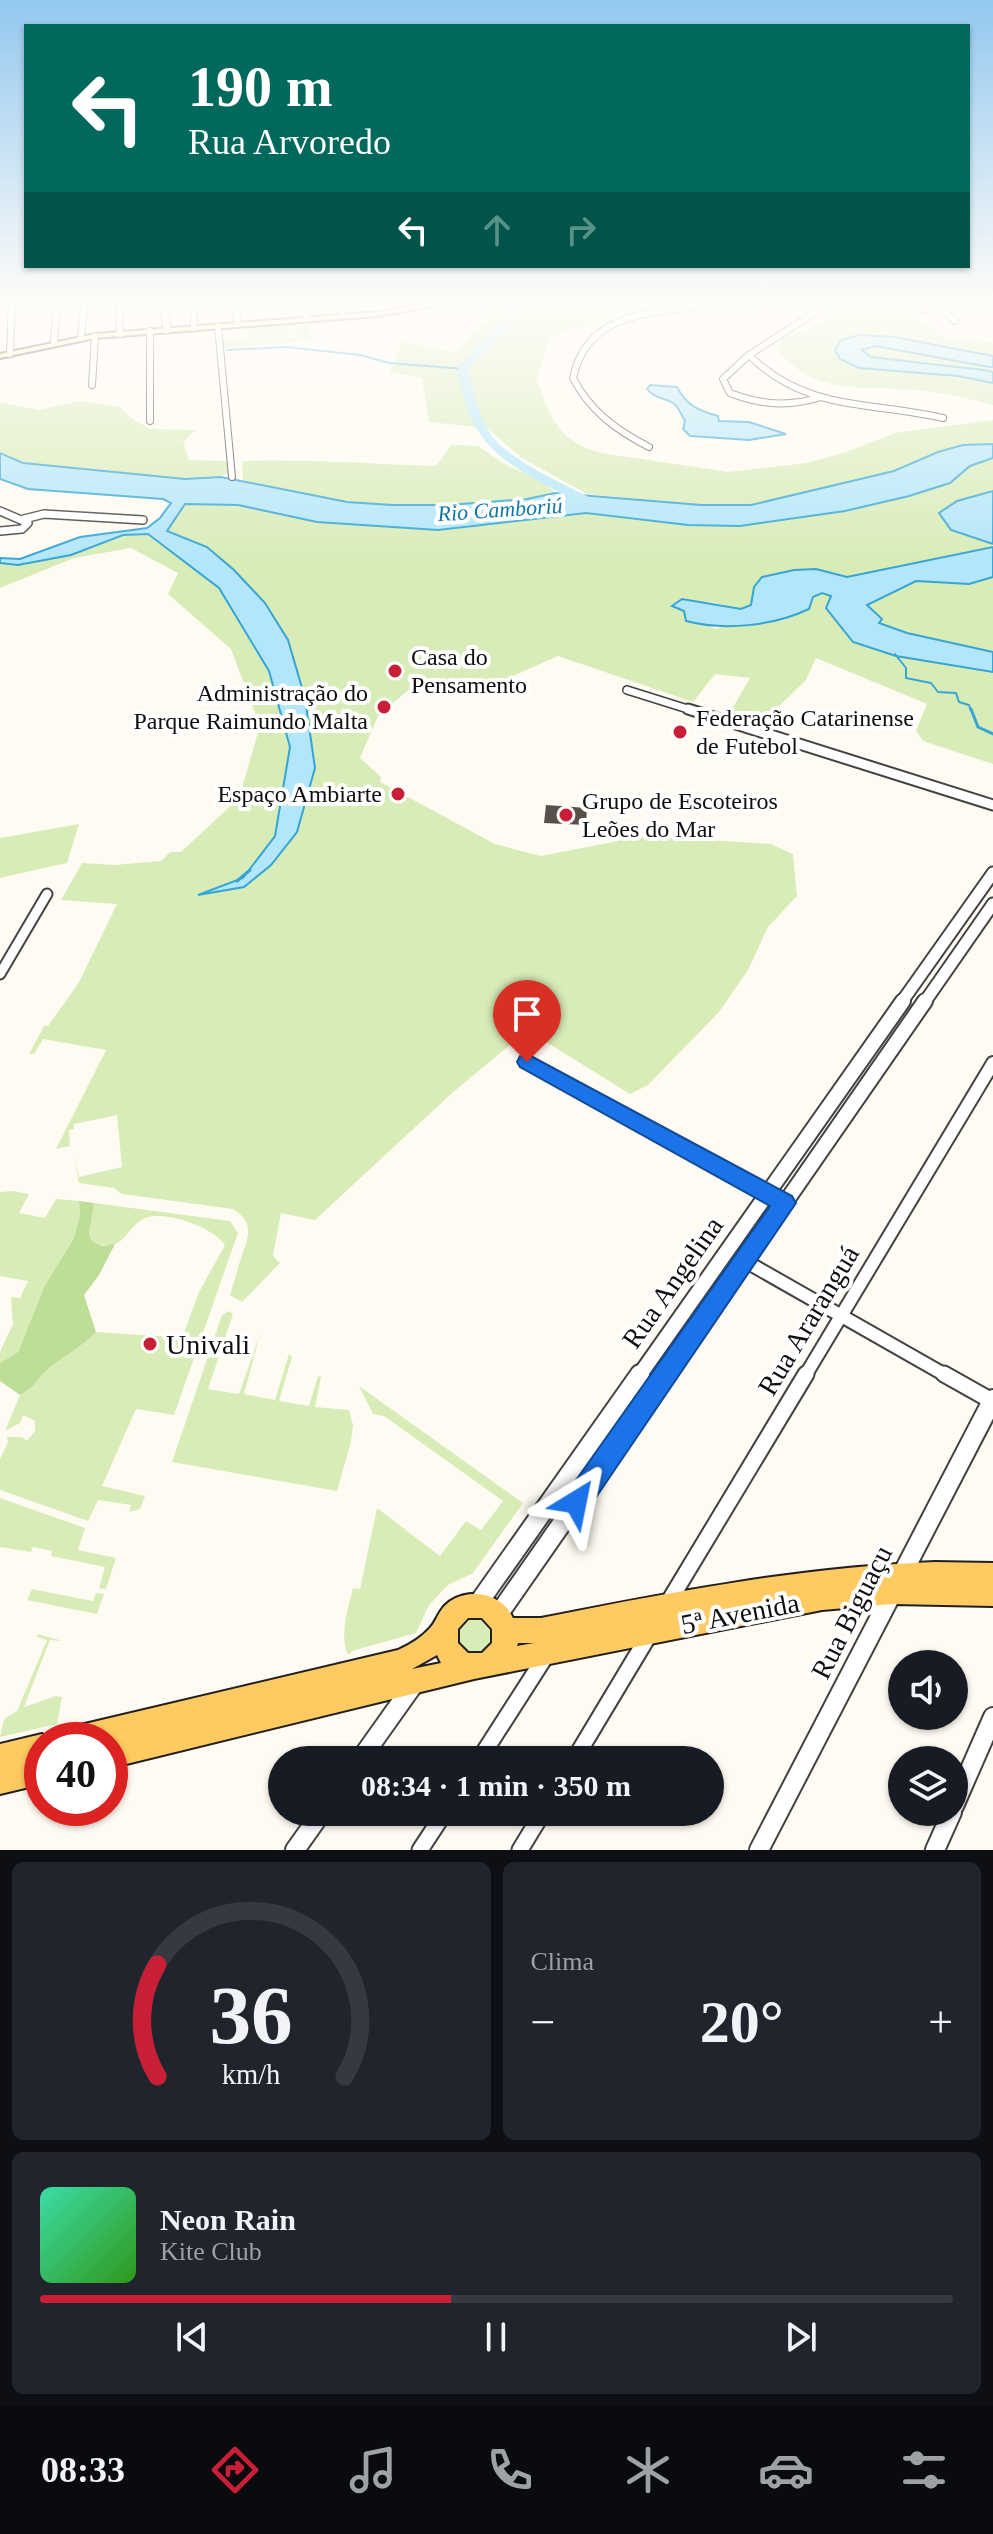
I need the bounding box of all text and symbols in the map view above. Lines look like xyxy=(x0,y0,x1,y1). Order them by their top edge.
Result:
icon: left xyxy=(56,56,160,160)
text: 190 m xyxy=(188,56,333,118)
text: Rua Arvoredo xyxy=(188,122,391,162)
icon: left xyxy=(391,208,435,252)
icon: ahead xyxy=(475,208,519,252)
icon: right xyxy=(559,208,603,252)
water label: Rio Camboriú xyxy=(436,493,563,526)
place label: Casa do Pensamento xyxy=(411,644,527,698)
marker: Casa do Pensamento xyxy=(386,662,404,680)
place label: Administração do Parque Raimundo Malta xyxy=(133,680,368,734)
marker: Administração do Parque Raimundo Malta xyxy=(375,698,393,716)
place label: Federação Catarinense de Futebol xyxy=(696,705,914,759)
marker: Federação Catarinense de Futebol xyxy=(671,723,689,741)
place label: Espaço Ambiarte xyxy=(217,781,382,807)
marker: Espaço Ambiarte xyxy=(389,785,407,803)
place label: Grupo de Escoteiros Leões do Mar xyxy=(582,788,778,842)
marker: Grupo de Escoteiros Leões do Mar xyxy=(557,806,575,824)
pin xyxy=(493,980,561,1062)
icon: arrive xyxy=(505,992,549,1036)
street label: Rua Angelina xyxy=(616,1210,729,1354)
street label: Rua Araranguá xyxy=(752,1239,865,1401)
place label: Univali xyxy=(166,1329,250,1360)
marker: Univali xyxy=(141,1335,159,1353)
position arrow xyxy=(534,1460,618,1544)
street label: Rua Biguaçu xyxy=(805,1540,898,1684)
street label: 5ª Avenida xyxy=(678,1587,802,1640)
map controls xyxy=(888,1650,968,1826)
button: sound xyxy=(888,1650,968,1730)
speed limit sign: 40 xyxy=(24,1722,128,1826)
button: layers xyxy=(888,1746,968,1826)
text: 08:34 · 1 min · 350 m xyxy=(361,1769,631,1802)
text: Clima xyxy=(531,1947,594,1976)
text: 36 xyxy=(210,1969,293,2061)
text: 20° xyxy=(700,1989,784,2055)
text: − xyxy=(531,1998,555,2047)
text: + xyxy=(928,1998,953,2047)
text: km/h xyxy=(222,2059,281,2090)
text: Neon Rain xyxy=(160,2203,296,2236)
text: Kite Club xyxy=(160,2237,262,2266)
icon: previous xyxy=(170,2315,214,2359)
icon: pause xyxy=(474,2315,518,2359)
icon: next xyxy=(779,2315,823,2359)
icon: directions xyxy=(207,2442,263,2498)
icon: music xyxy=(345,2442,401,2498)
icon: phone xyxy=(482,2442,538,2498)
icon: climate xyxy=(620,2442,676,2498)
icon: car xyxy=(758,2442,814,2498)
icon: filters xyxy=(896,2442,952,2498)
text: 08:33 xyxy=(41,2450,125,2490)

